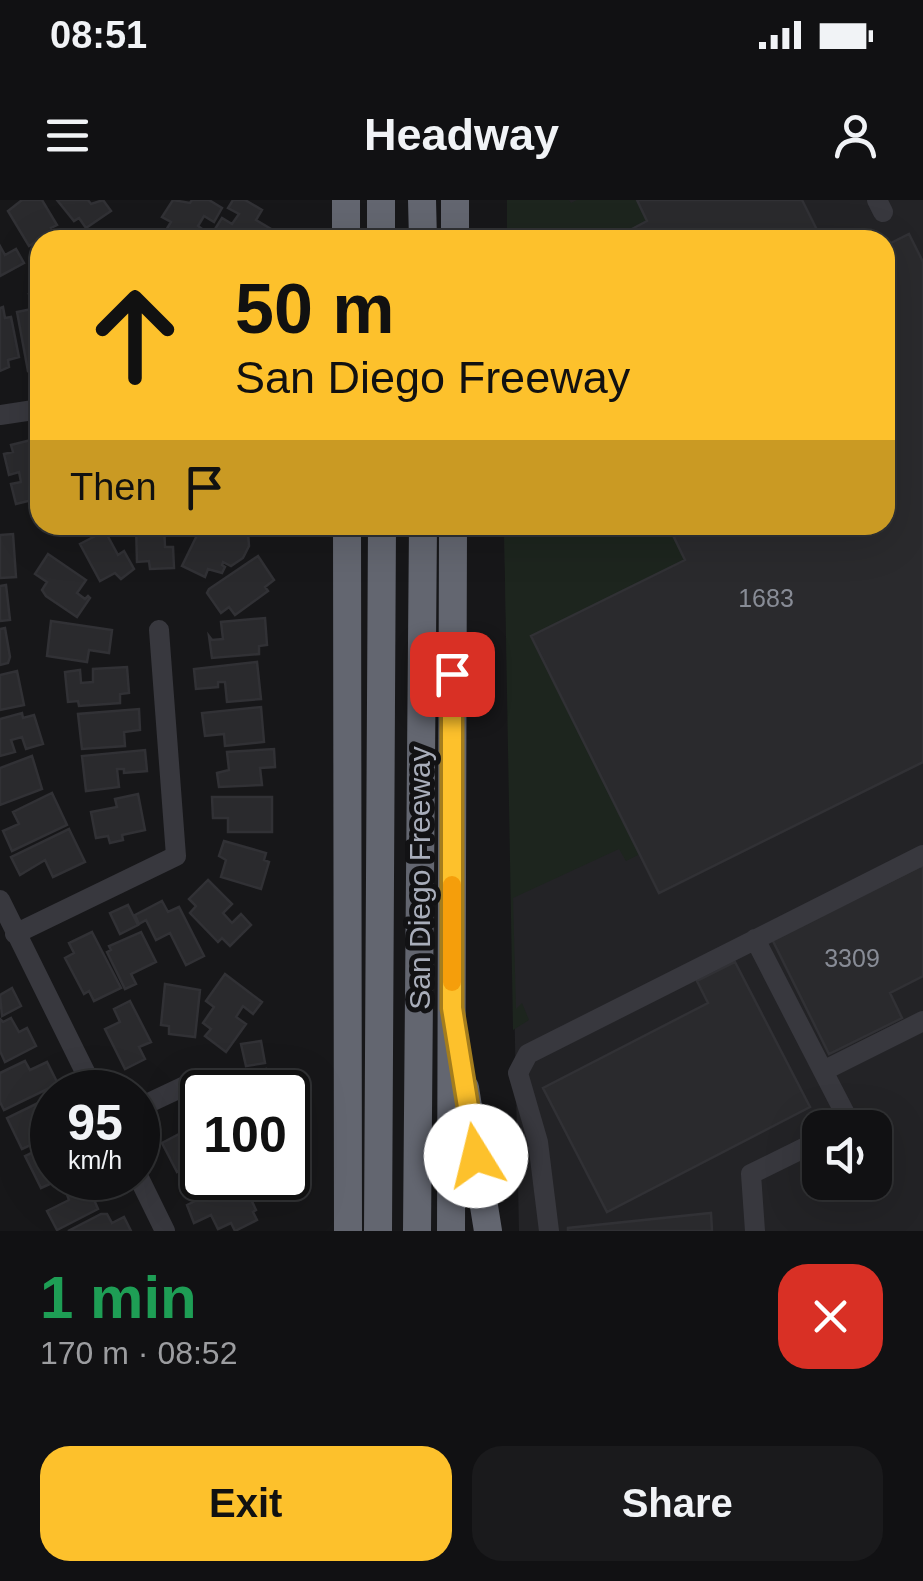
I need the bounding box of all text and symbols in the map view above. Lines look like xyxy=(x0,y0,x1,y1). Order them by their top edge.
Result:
text: 08:51 xyxy=(50,14,147,56)
icon: menu xyxy=(40,108,95,163)
icon: person xyxy=(828,108,883,163)
text: Headway xyxy=(364,109,559,160)
icon: ahead xyxy=(70,270,200,400)
text: 50 m xyxy=(235,270,395,348)
text: San Diego Freeway xyxy=(235,352,630,403)
icon: arrive xyxy=(177,460,232,515)
text: Then xyxy=(70,466,157,508)
house number: 1683 xyxy=(738,584,794,612)
pin xyxy=(410,632,495,717)
icon: arrive xyxy=(425,647,480,702)
street label: San Diego Freeway xyxy=(403,746,436,1010)
house number: 3309 xyxy=(824,944,880,972)
speed limit sign: 100 xyxy=(180,1070,310,1200)
text: 95 xyxy=(67,1095,123,1151)
position arrow xyxy=(424,1104,528,1208)
map controls xyxy=(802,1110,892,1200)
button: sound xyxy=(802,1110,892,1200)
text: km/h xyxy=(68,1146,122,1174)
text: 1 min xyxy=(40,1264,197,1331)
button: close xyxy=(778,1264,883,1369)
text: 170 m · 08:52 xyxy=(40,1335,237,1371)
button: Exit xyxy=(40,1446,452,1561)
button: Share xyxy=(472,1446,883,1561)

